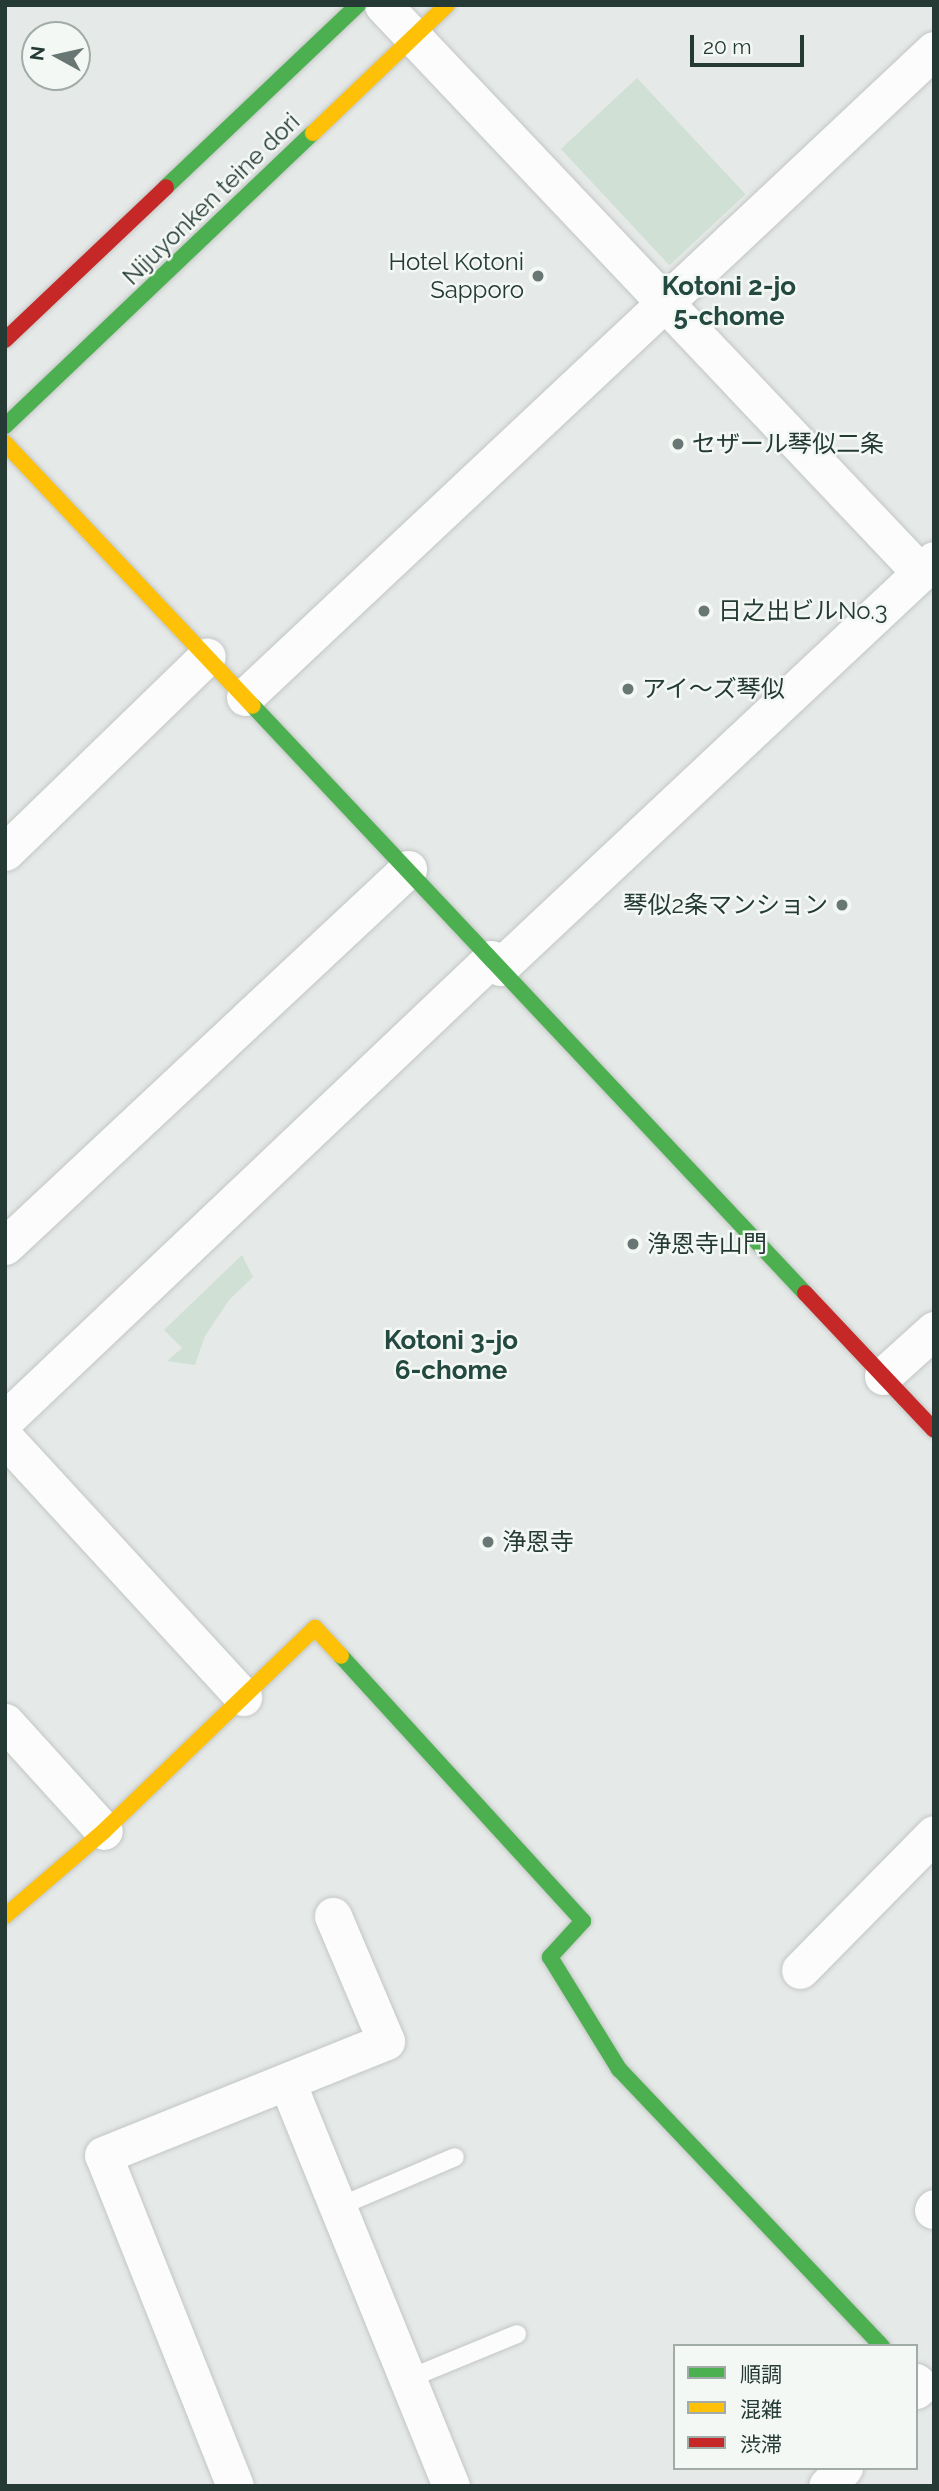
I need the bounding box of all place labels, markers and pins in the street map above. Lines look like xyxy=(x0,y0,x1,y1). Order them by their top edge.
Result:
place label: Hotel Kotoni Sapporo xyxy=(388,248,524,304)
marker: Hotel Kotoni Sapporo xyxy=(530,268,546,284)
place label: セザール琴似二条 xyxy=(692,430,884,458)
marker: セザール琴似二条 xyxy=(670,436,686,452)
place label: 日之出ビルNo.3 xyxy=(718,597,887,625)
marker: 日之出ビルNo.3 xyxy=(696,603,712,619)
place label: アイ～ズ琴似 xyxy=(642,675,786,703)
marker: アイ～ズ琴似 xyxy=(620,681,636,697)
place label: 琴似2条マンション xyxy=(623,891,828,919)
marker: 琴似2条マンション xyxy=(834,897,850,913)
place label: 浄恩寺山門 xyxy=(647,1230,767,1258)
marker: 浄恩寺山門 xyxy=(625,1236,641,1252)
place label: 浄恩寺 xyxy=(502,1528,574,1556)
marker: 浄恩寺 xyxy=(480,1534,496,1550)

